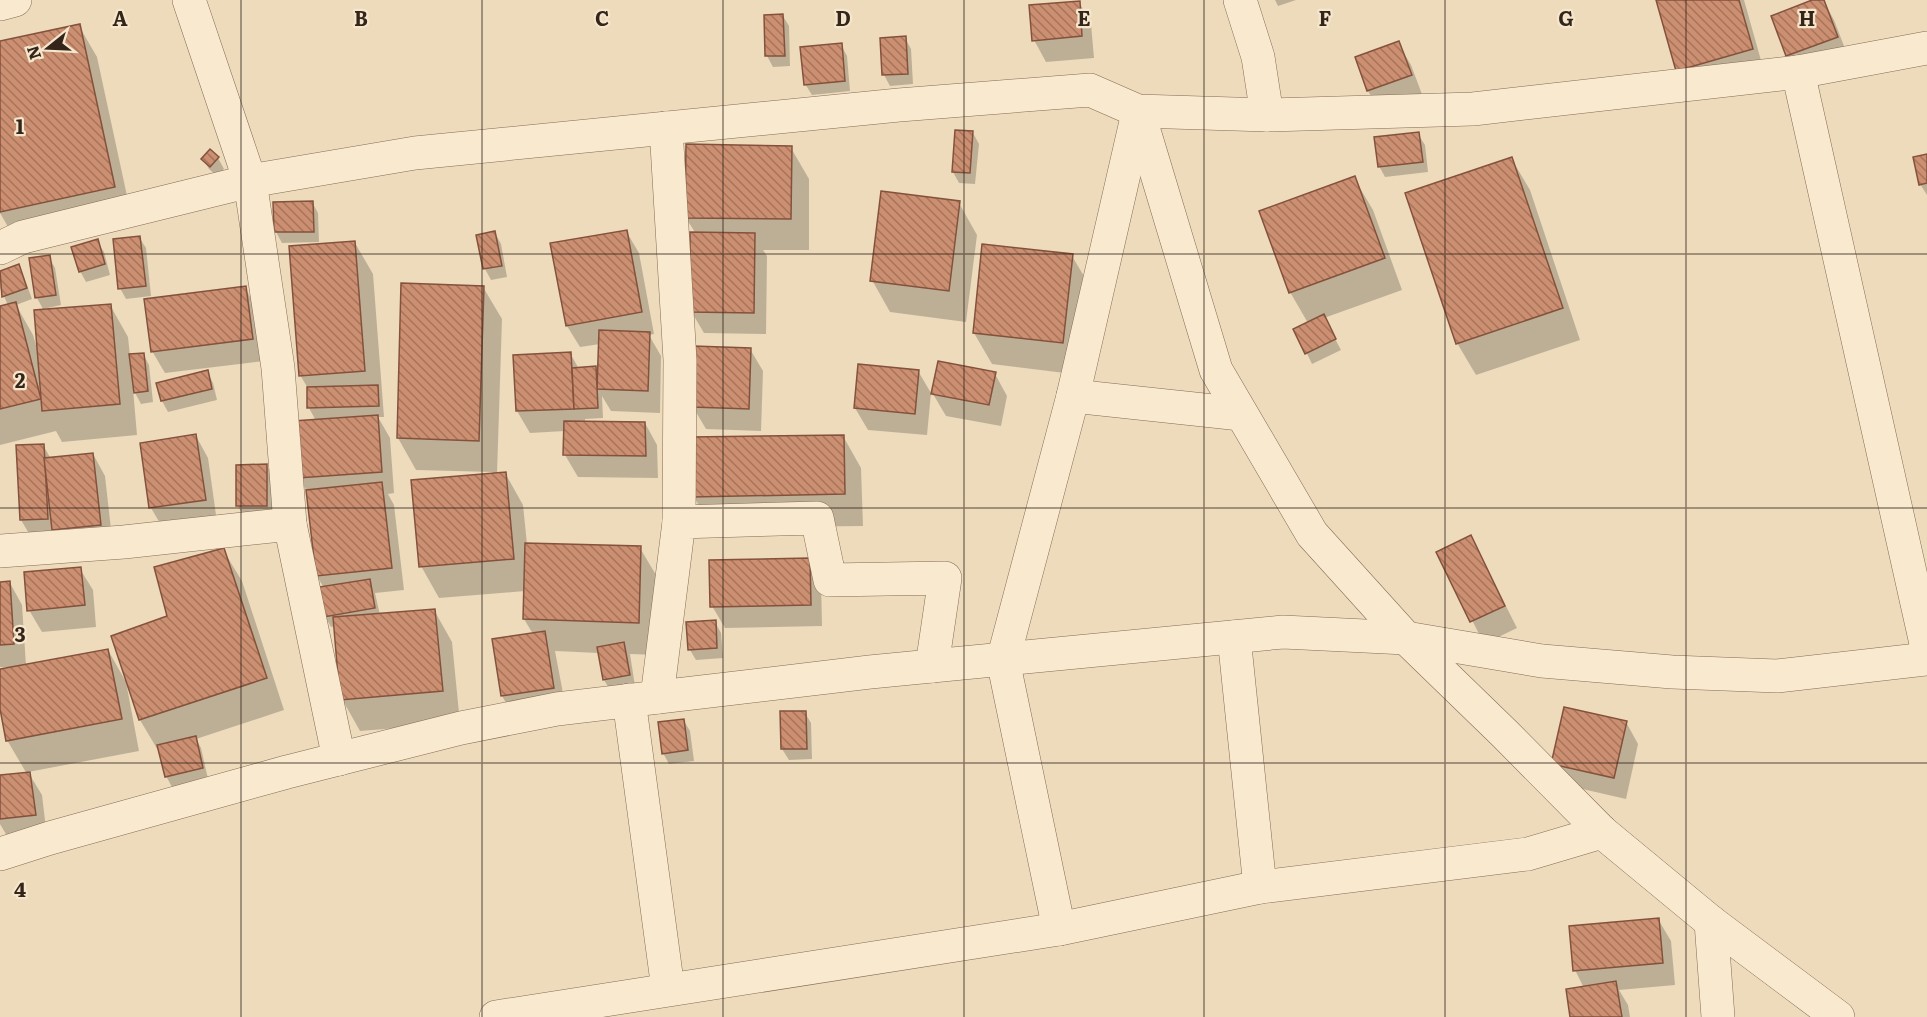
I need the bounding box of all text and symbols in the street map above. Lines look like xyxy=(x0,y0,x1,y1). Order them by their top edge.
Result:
text: A xyxy=(112,2,128,32)
text: B xyxy=(354,2,368,32)
text: C xyxy=(595,2,609,32)
text: D xyxy=(835,2,851,32)
text: E xyxy=(1077,2,1091,32)
text: F xyxy=(1319,2,1332,32)
text: G xyxy=(1558,2,1574,32)
text: H xyxy=(1799,2,1815,32)
north arrow xyxy=(18,18,78,78)
text: N xyxy=(19,43,46,63)
text: 1 xyxy=(16,110,24,140)
text: 2 xyxy=(15,364,26,394)
text: 3 xyxy=(14,618,26,648)
text: 4 xyxy=(14,873,26,903)

